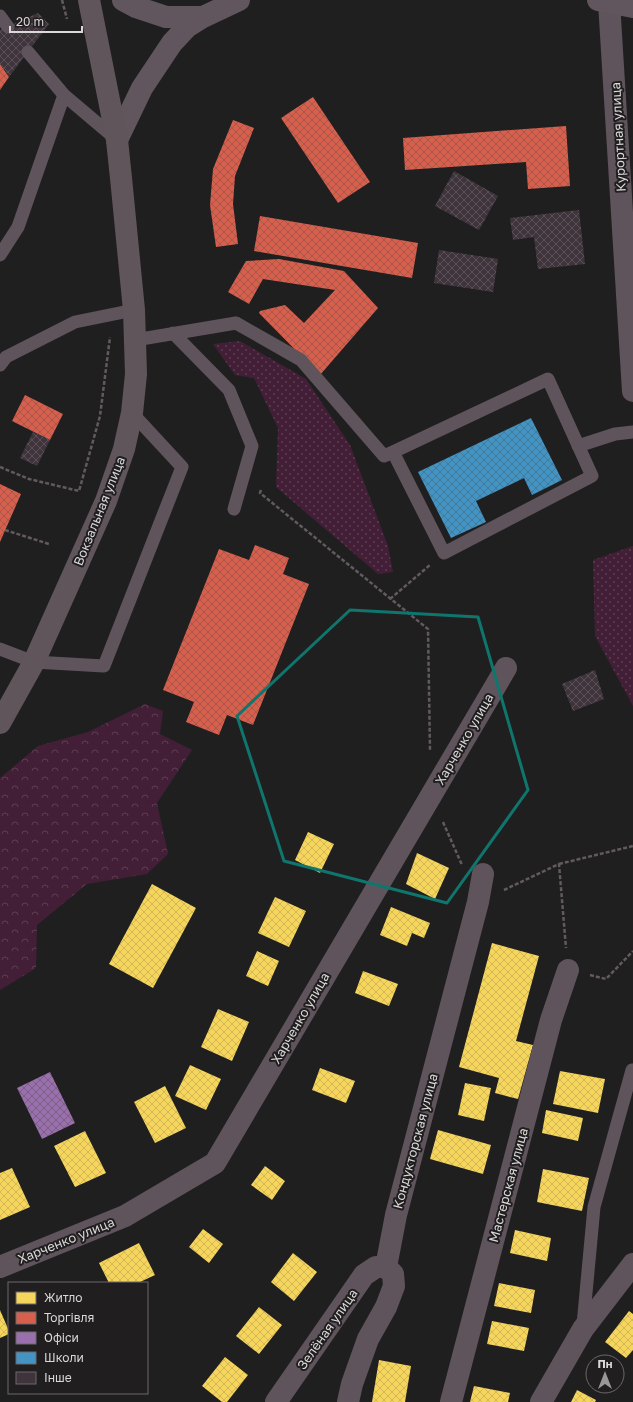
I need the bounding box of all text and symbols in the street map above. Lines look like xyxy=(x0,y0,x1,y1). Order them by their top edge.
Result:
scale bar xyxy=(10,8,82,34)
text: 20 m xyxy=(16,14,44,29)
street label: Курортная улица xyxy=(607,82,629,192)
street label: Вокзальная улица xyxy=(70,454,128,568)
street label: Харченко улица xyxy=(431,690,497,788)
street label: Харченко улица xyxy=(267,969,333,1067)
street label: Кондукторская улица xyxy=(389,1071,441,1211)
street label: Мастерская улица xyxy=(485,1126,531,1244)
street label: Харченко улица xyxy=(15,1213,117,1267)
legend xyxy=(8,1282,148,1394)
street label: Зелёная улица xyxy=(293,1286,361,1372)
text: Житло xyxy=(44,1290,82,1305)
text: Торгівля xyxy=(44,1310,94,1325)
text: Офіси xyxy=(44,1330,79,1345)
text: Школи xyxy=(44,1350,84,1365)
north arrow xyxy=(585,1354,625,1394)
text: Пн xyxy=(598,1357,613,1370)
text: Інше xyxy=(44,1370,72,1385)

